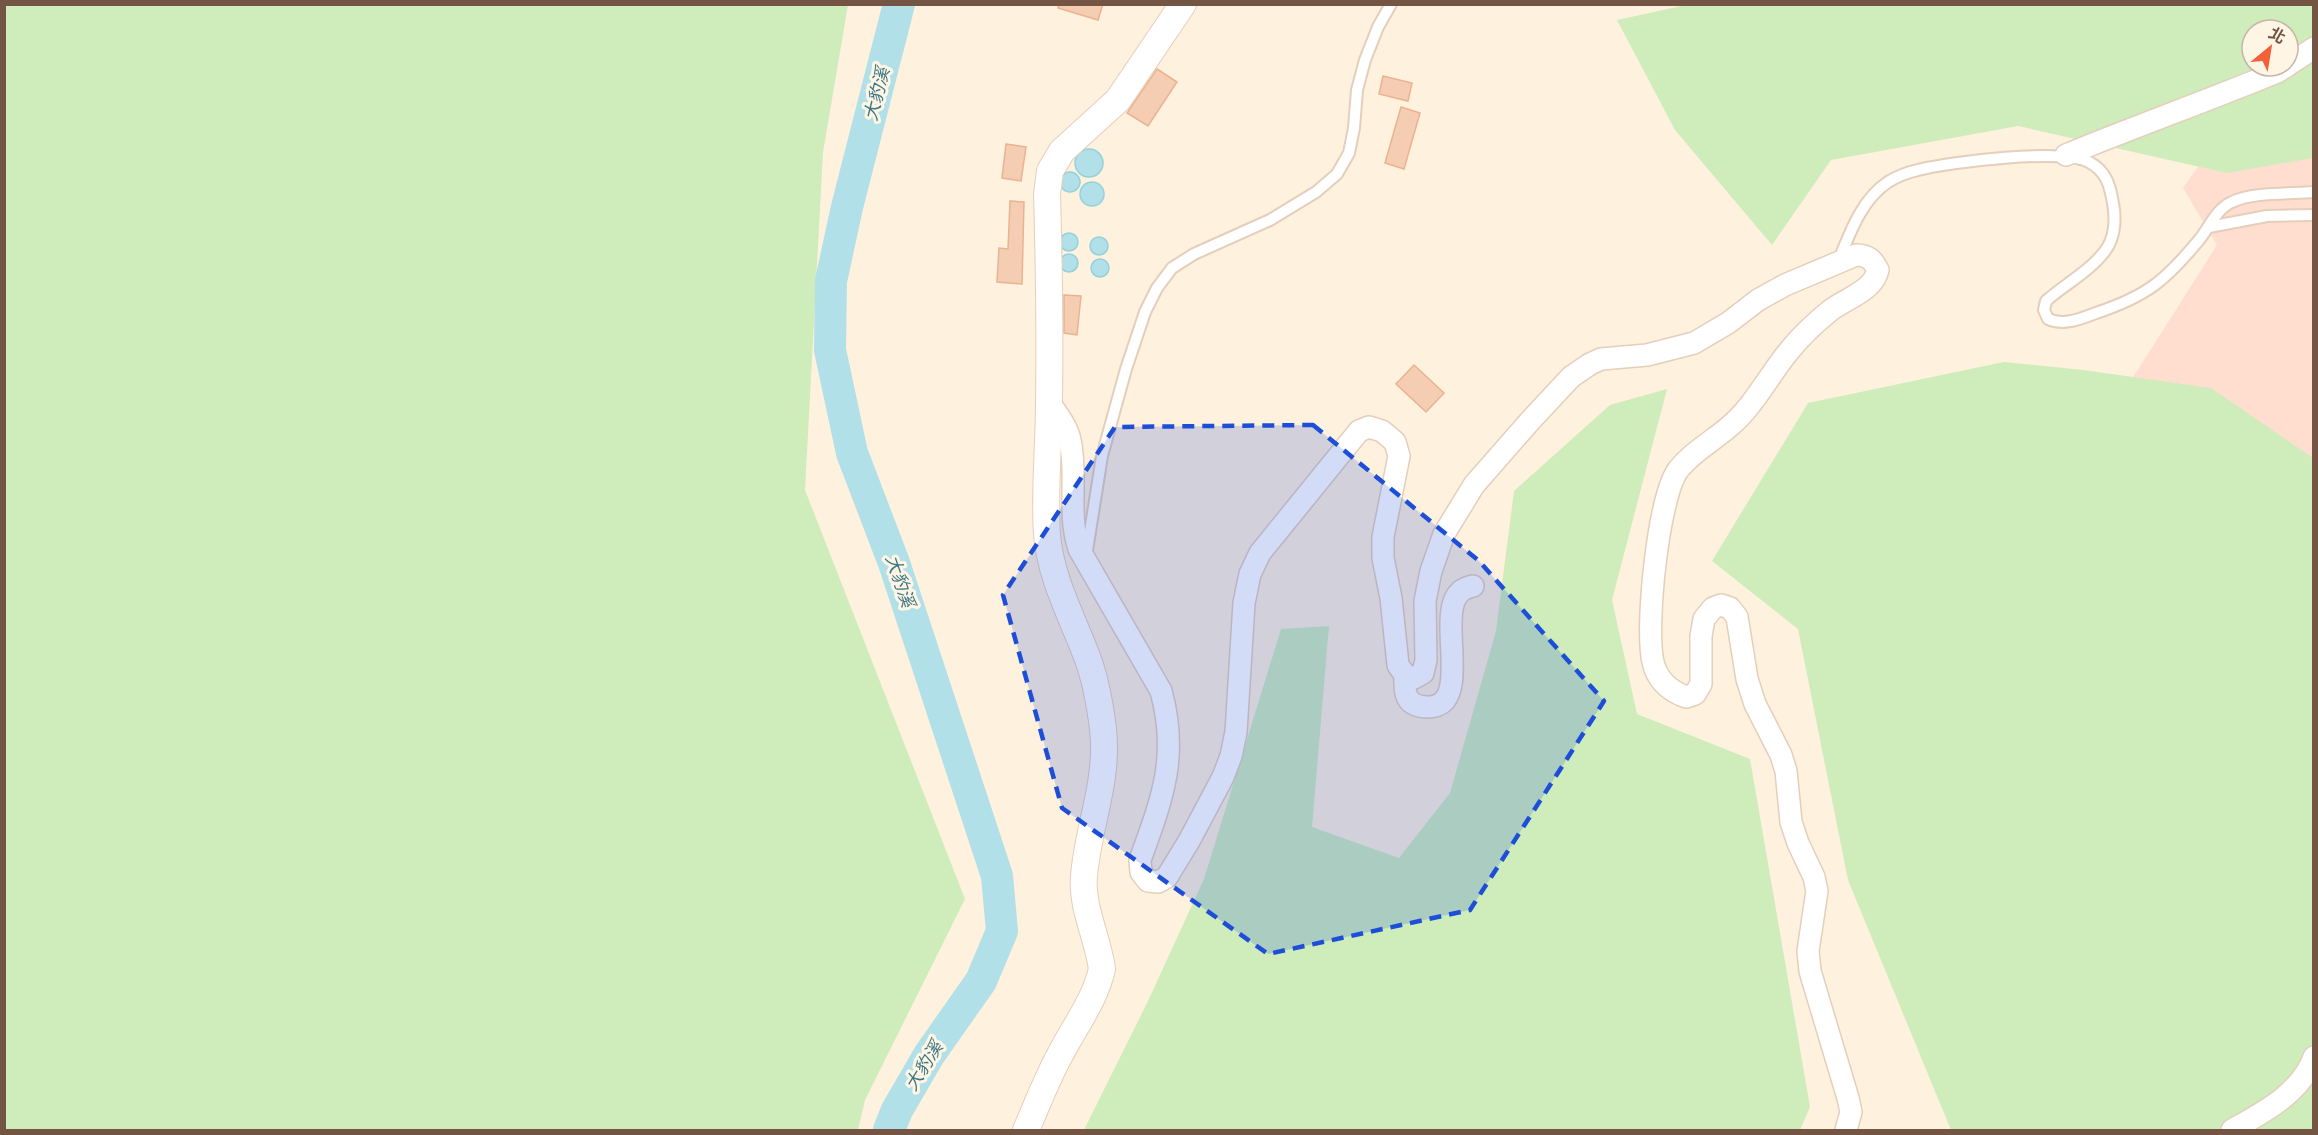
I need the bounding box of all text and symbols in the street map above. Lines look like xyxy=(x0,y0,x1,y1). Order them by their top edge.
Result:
north arrow xyxy=(2240,18,2300,78)
text: 北 xyxy=(2265,24,2288,49)
water label: 大豹溪 xyxy=(861,62,897,123)
water label: 大豹溪 xyxy=(879,552,919,614)
water label: 大豹溪 xyxy=(901,1035,951,1096)

